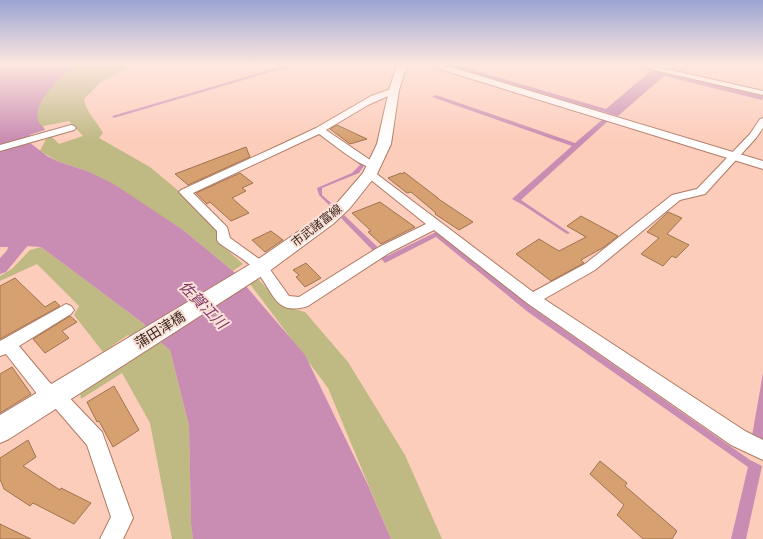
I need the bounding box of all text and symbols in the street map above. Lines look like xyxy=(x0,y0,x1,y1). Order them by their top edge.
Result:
street label: 市武諸富線 xyxy=(289,202,345,250)
water label: 佐賀江川 xyxy=(175,277,232,334)
street label: 蒲田津橋 xyxy=(132,308,188,352)

